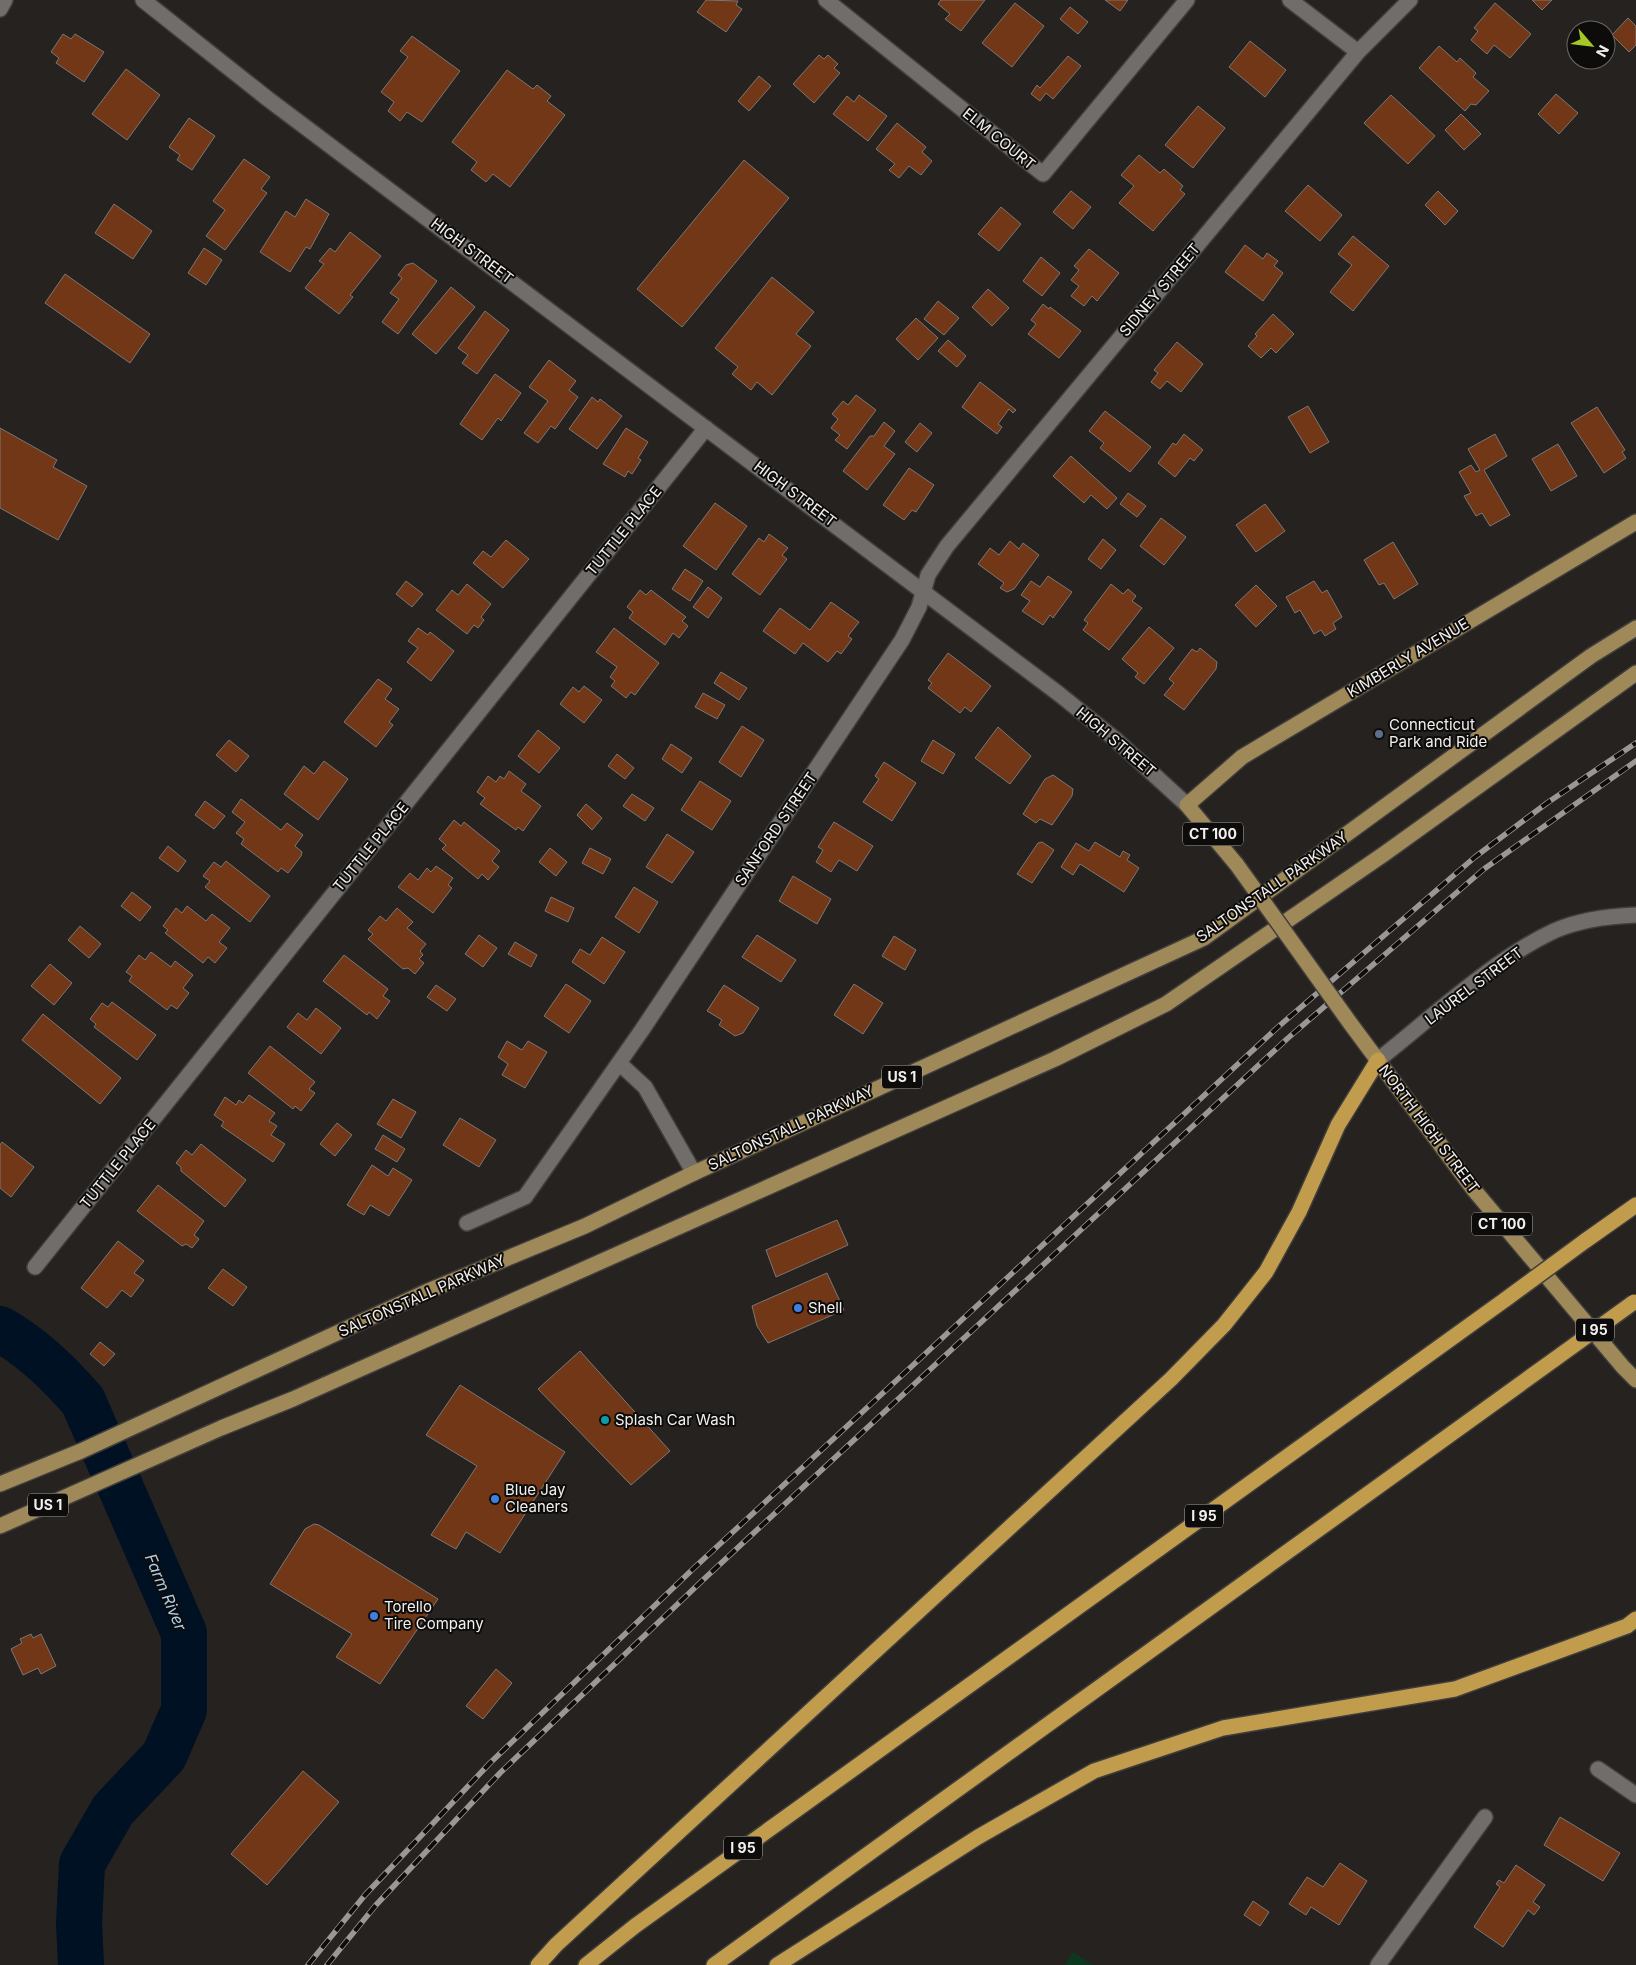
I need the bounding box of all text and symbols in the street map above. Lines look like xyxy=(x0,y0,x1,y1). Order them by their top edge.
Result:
north arrow xyxy=(1566,20,1616,70)
text: N xyxy=(1593,43,1613,60)
street label: ELM COURT xyxy=(959,103,1040,174)
street label: HIGH STREET xyxy=(427,213,517,288)
street label: SIDNEY STREET xyxy=(1115,239,1204,340)
street label: HIGH STREET xyxy=(750,456,840,531)
street label: TUTTLE PLACE xyxy=(582,482,666,579)
street label: KIMBERLY AVENUE xyxy=(1343,614,1472,701)
street label: HIGH STREET xyxy=(1073,703,1160,781)
place label: Connecticut Park and Ride xyxy=(1389,715,1487,751)
marker: Connecticut Park and Ride xyxy=(1373,728,1385,740)
street label: SANFORD STREET xyxy=(731,768,821,889)
street label: TUTTLE PLACE xyxy=(329,798,413,895)
road number: CT 100 xyxy=(1183,822,1243,846)
street label: SALTONSTALL PARKWAY xyxy=(1192,827,1351,946)
street label: LAUREL STREET xyxy=(1421,943,1526,1029)
street label: NORTH HIGH STREET xyxy=(1375,1061,1484,1197)
road number: US 1 xyxy=(882,1066,922,1088)
street label: SALTONSTALL PARKWAY xyxy=(705,1081,877,1174)
street label: TUTTLE PLACE xyxy=(76,1115,160,1212)
road number: CT 100 xyxy=(1472,1212,1532,1236)
street label: SALTONSTALL PARKWAY xyxy=(335,1250,508,1341)
place label: Shell xyxy=(808,1298,843,1317)
marker: Shell xyxy=(792,1302,804,1314)
road number: I 95 xyxy=(1576,1318,1614,1342)
place label: Splash Car Wash xyxy=(615,1410,735,1429)
marker: Splash Car Wash xyxy=(599,1414,611,1426)
place label: Blue Jay Cleaners xyxy=(505,1480,568,1516)
marker: Blue Jay Cleaners xyxy=(489,1493,501,1505)
road number: US 1 xyxy=(28,1494,68,1516)
road number: I 95 xyxy=(1185,1504,1223,1528)
water label: Farm River xyxy=(141,1551,192,1634)
place label: Torello Tire Company xyxy=(384,1597,484,1633)
marker: Torello Tire Company xyxy=(368,1610,380,1622)
road number: I 95 xyxy=(724,1836,762,1860)

